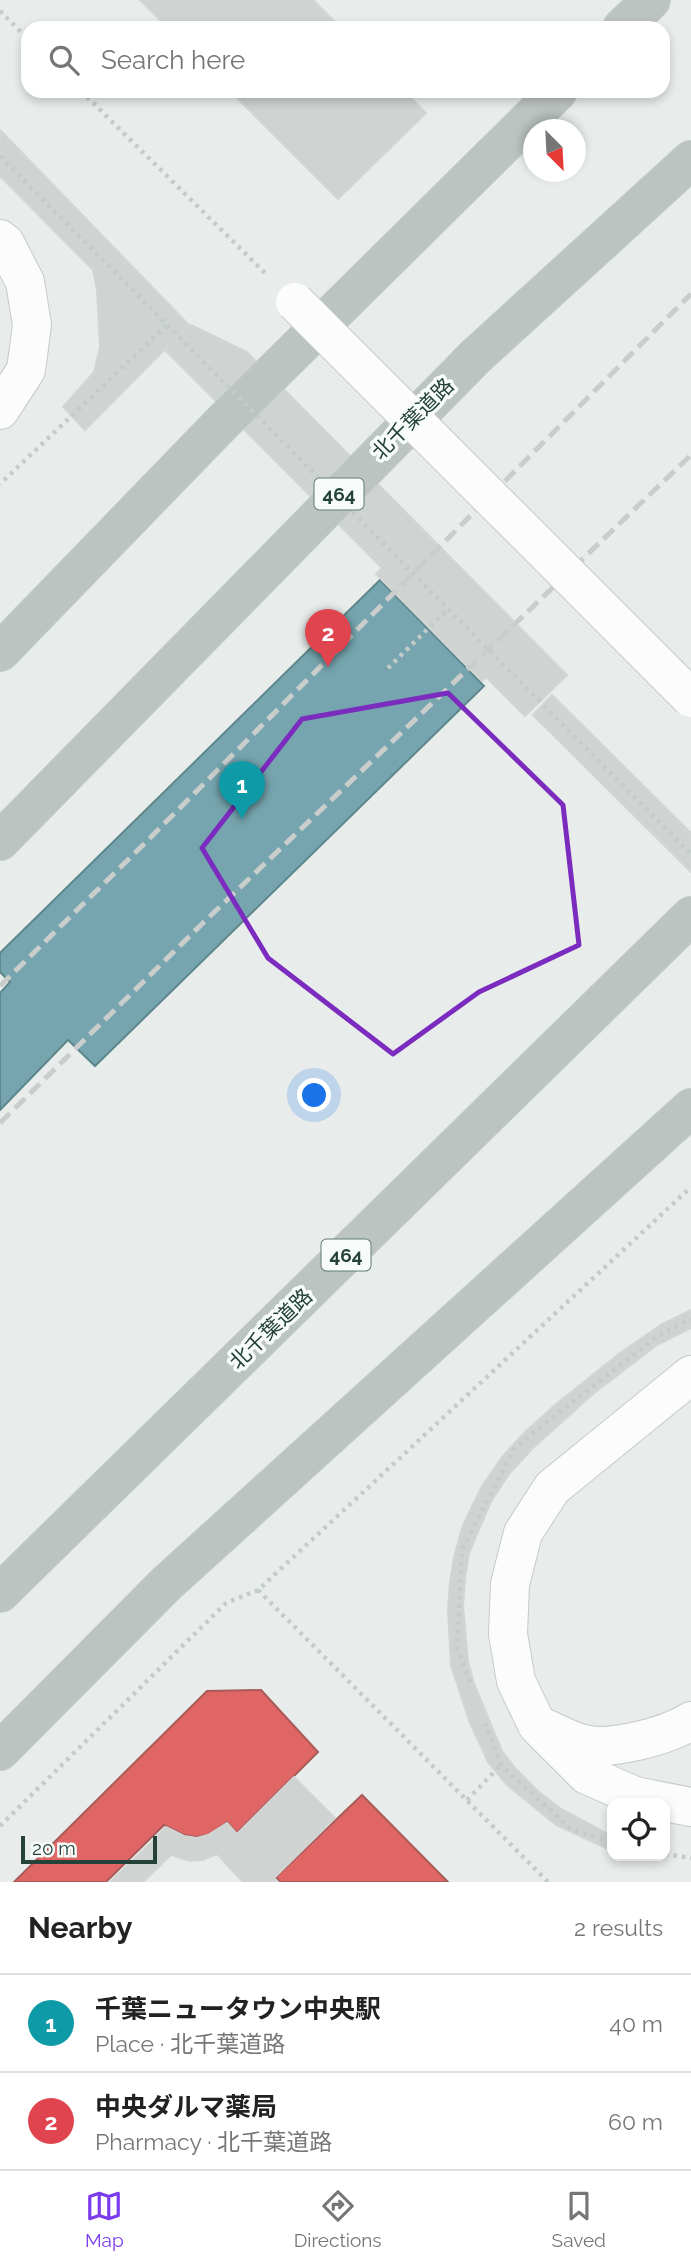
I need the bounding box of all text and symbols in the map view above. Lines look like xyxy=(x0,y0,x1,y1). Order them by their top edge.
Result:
search box xyxy=(21,21,670,98)
icon: search xyxy=(45,41,83,79)
text: Search here xyxy=(101,45,245,75)
north arrow xyxy=(523,119,586,182)
street label: 北千葉道路 xyxy=(367,373,459,465)
road number: 464 xyxy=(314,478,364,509)
pin: 2 xyxy=(305,609,351,667)
pin: 1 xyxy=(219,761,265,819)
your location xyxy=(297,1078,331,1112)
road number: 464 xyxy=(322,1240,370,1270)
street label: 北千葉道路 xyxy=(224,1283,317,1374)
map controls xyxy=(607,1798,670,1861)
button: locate xyxy=(607,1798,670,1861)
scale bar xyxy=(21,1833,158,1865)
text: 20 m xyxy=(32,1837,76,1859)
text: Nearby xyxy=(28,1910,132,1945)
text: 2 results xyxy=(574,1914,663,1941)
text: 千葉ニュータウン中央駅 xyxy=(95,1994,381,2024)
text: 1 xyxy=(45,2010,57,2037)
text: 40 m xyxy=(609,2010,663,2037)
text: Place · 北千葉道路 xyxy=(95,2030,285,2057)
text: 中央ダルマ薬局 xyxy=(95,2092,277,2122)
text: 2 xyxy=(45,2108,57,2135)
text: 60 m xyxy=(608,2108,663,2135)
text: Pharmacy · 北千葉道路 xyxy=(95,2128,332,2155)
tab: Map xyxy=(85,2187,124,2251)
tab: Directions xyxy=(294,2187,382,2251)
tab: Saved xyxy=(552,2187,606,2251)

